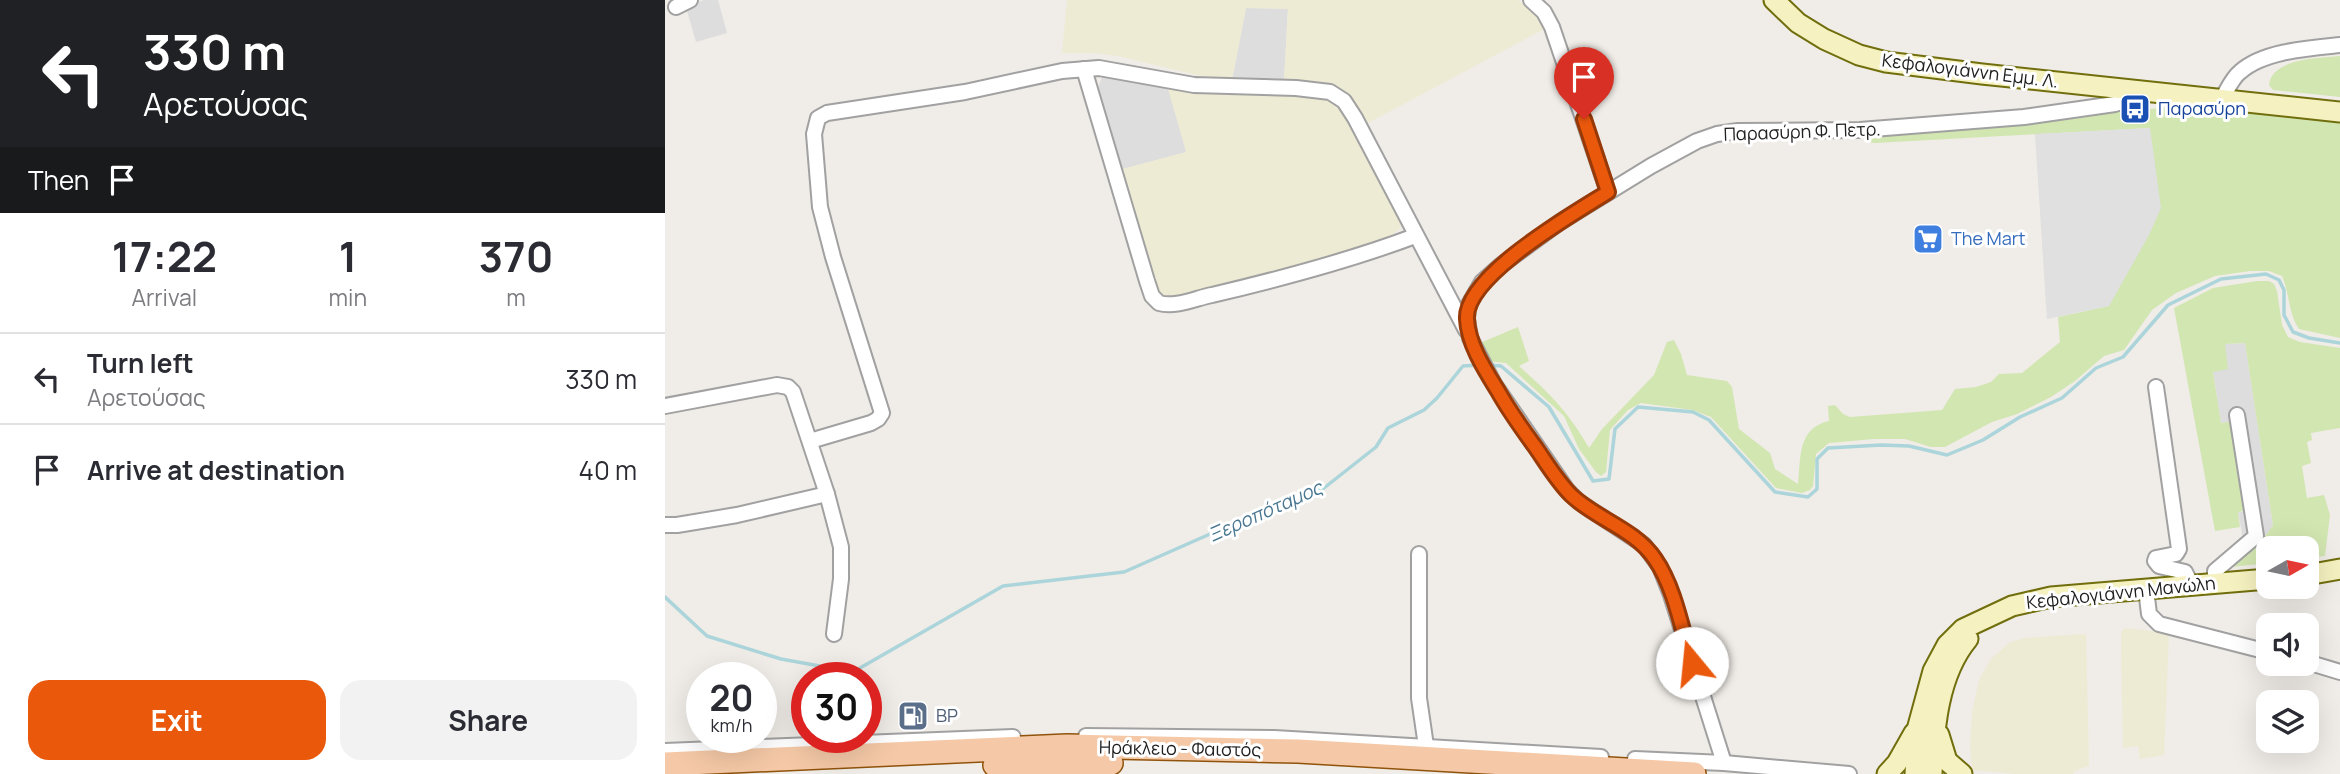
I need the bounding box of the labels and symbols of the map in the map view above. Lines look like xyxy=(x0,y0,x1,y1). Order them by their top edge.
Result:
pin xyxy=(1554,47,1614,119)
street label: Κεφαλογιάννη Εμμ. Λ. xyxy=(1881,47,2060,93)
bus stop icon: Παρασύρη xyxy=(2118,92,2152,126)
place label: Παρασύρη xyxy=(2158,96,2246,120)
street label: Παρασύρη Φ. Πετρ. xyxy=(1723,116,1881,146)
supermarket icon: The Mart xyxy=(1911,222,1945,256)
place label: The Mart xyxy=(1951,226,2025,250)
water label: Ξεροπόταμος xyxy=(1204,474,1328,548)
north arrow xyxy=(2256,536,2319,598)
street label: Κεφαλογιάννη Μανώλη xyxy=(2025,570,2217,614)
position arrow xyxy=(1655,626,1729,700)
speed limit sign: 30 xyxy=(791,662,882,753)
fuel station icon: BP xyxy=(896,699,930,733)
place label: BP xyxy=(936,703,958,727)
street label: Ηράκλειο - Φαιστός xyxy=(1099,735,1262,761)

